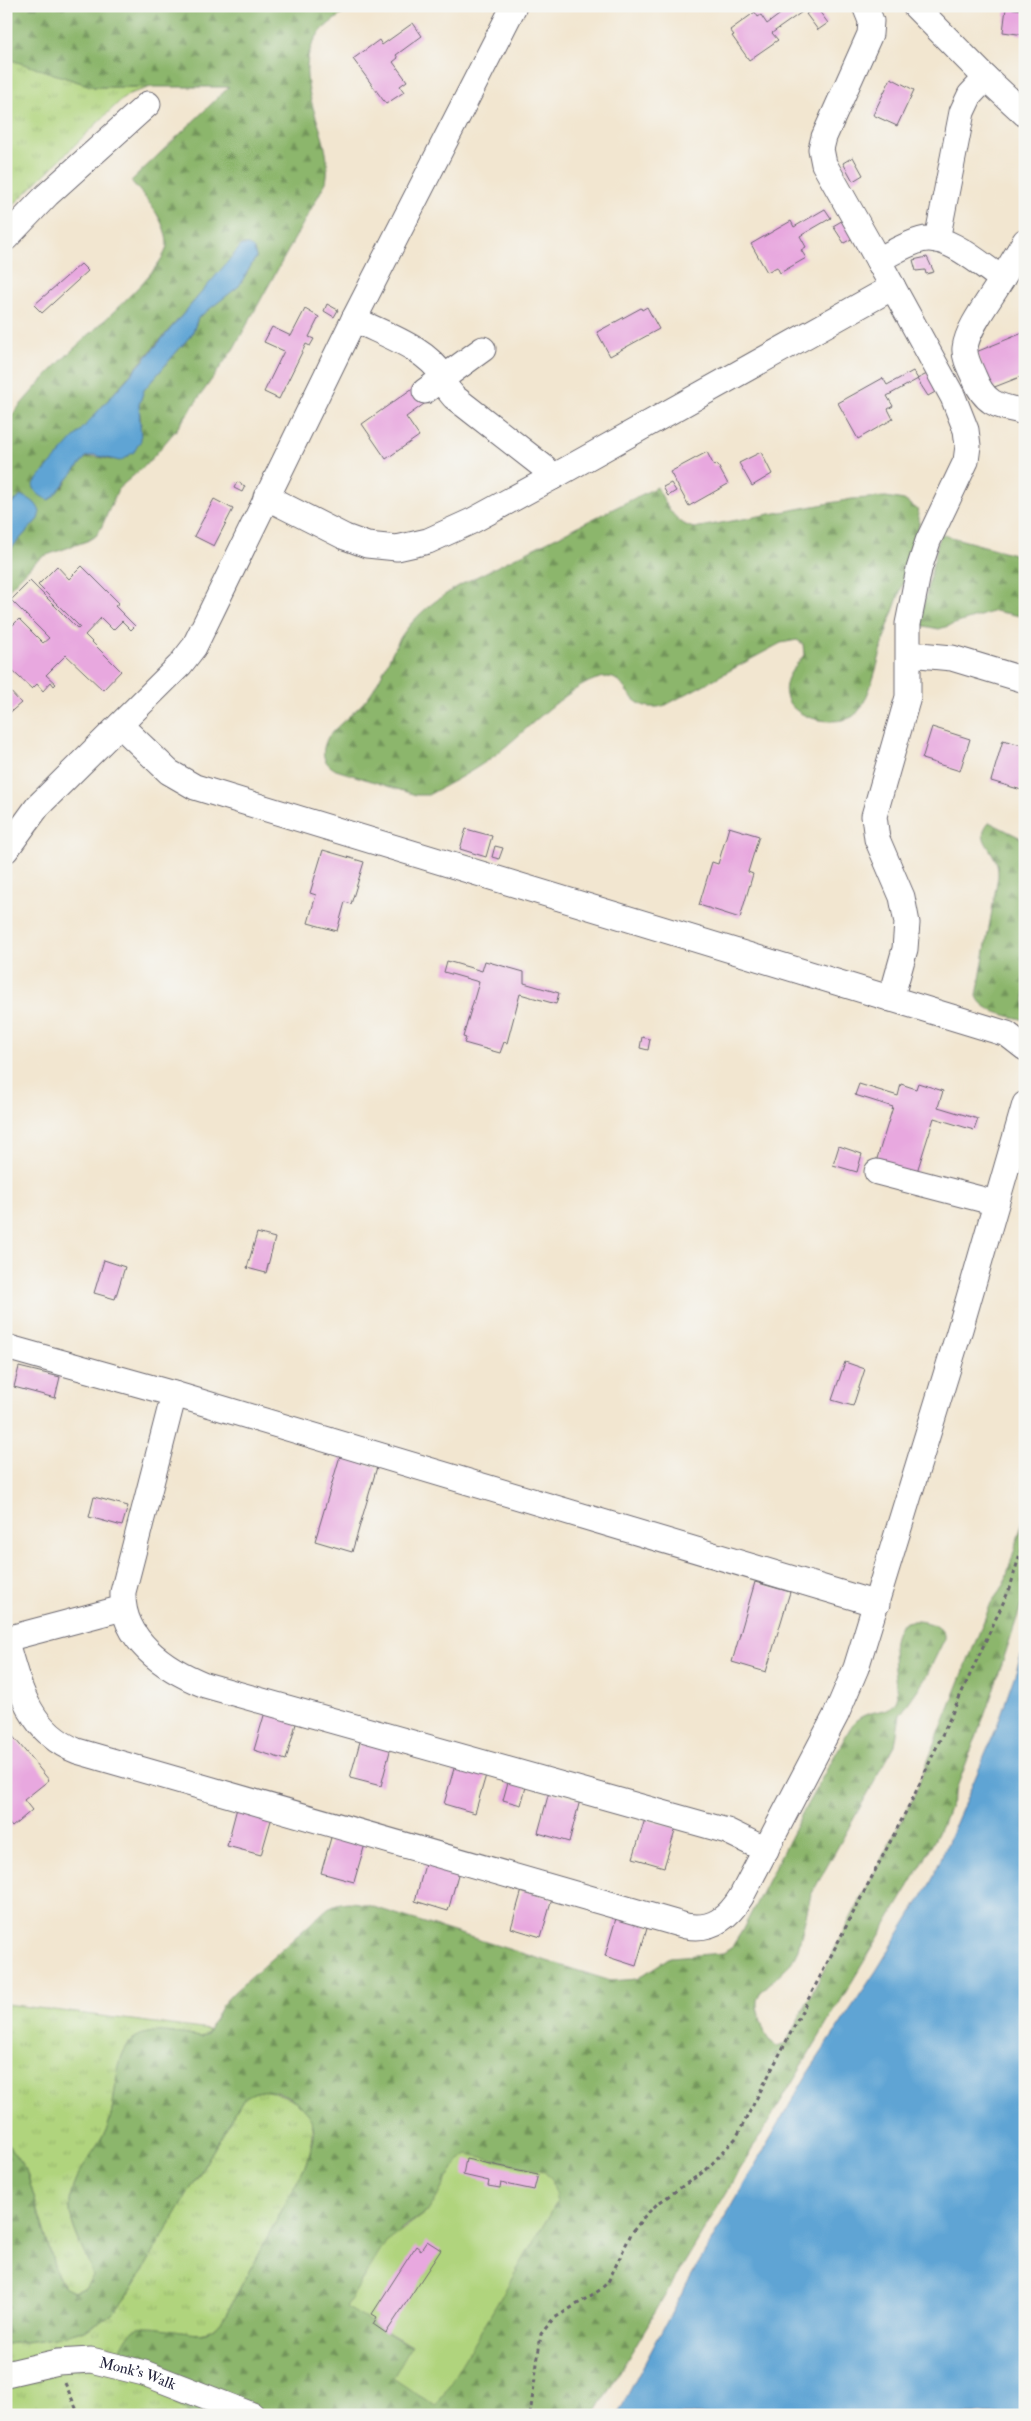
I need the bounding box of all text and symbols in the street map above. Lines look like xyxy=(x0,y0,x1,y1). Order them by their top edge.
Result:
street label: Monk's Walk xyxy=(97,2353,179,2394)

